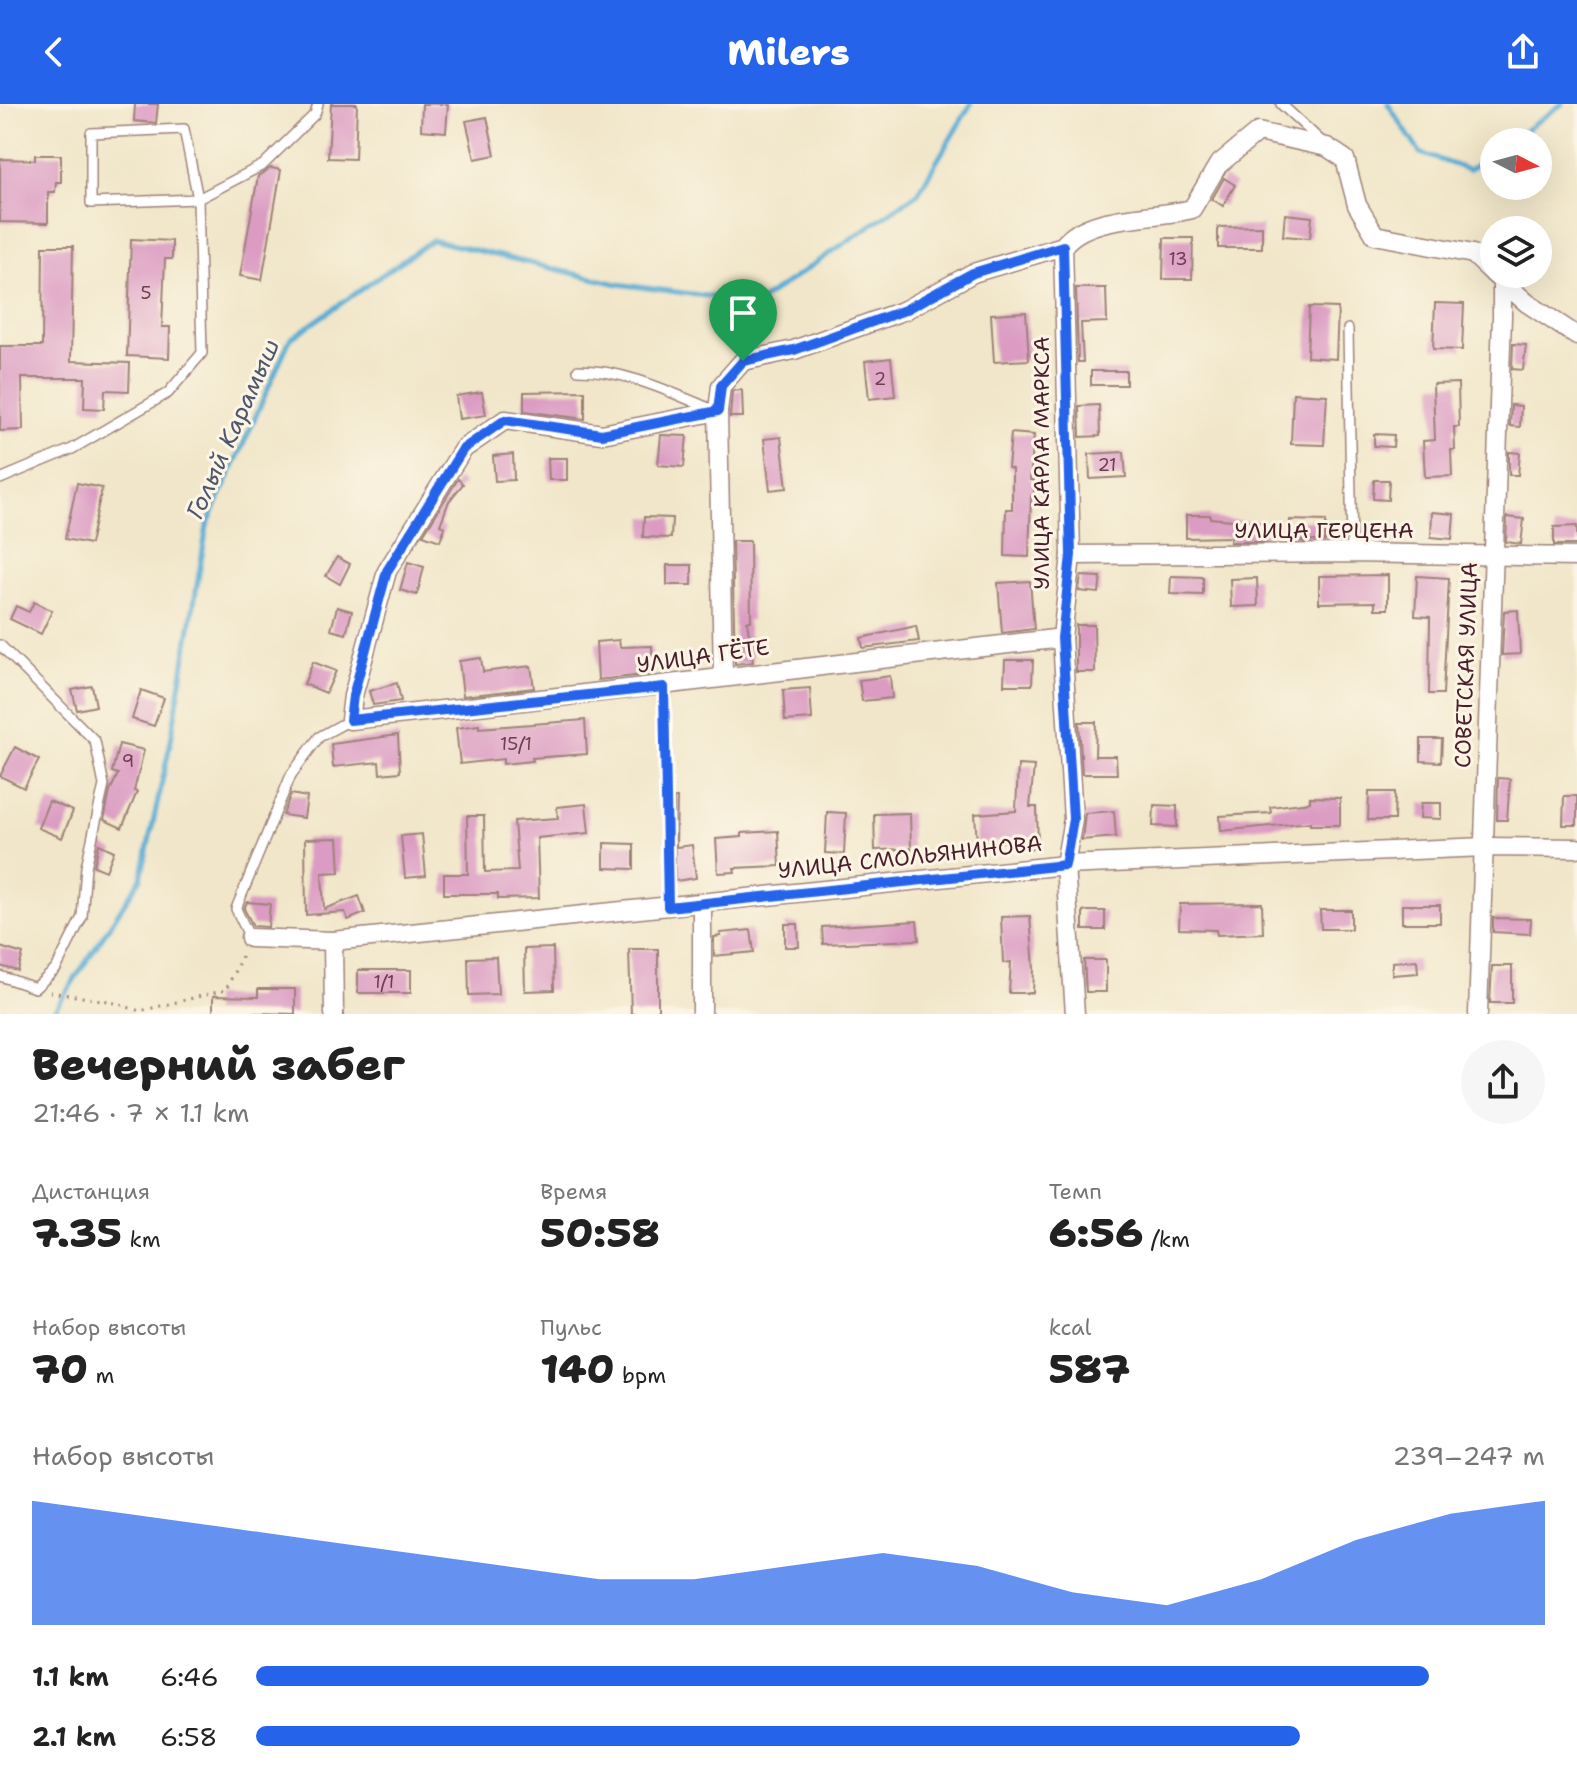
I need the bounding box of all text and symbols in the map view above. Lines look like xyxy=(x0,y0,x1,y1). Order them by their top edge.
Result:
text: Milers xyxy=(727,28,850,77)
icon: back xyxy=(32,30,76,74)
icon: share xyxy=(1501,30,1545,74)
north arrow xyxy=(1480,128,1552,200)
map controls xyxy=(1480,128,1552,288)
button: layers xyxy=(1480,216,1552,288)
house number: 13 xyxy=(1168,247,1188,271)
pin xyxy=(709,279,777,361)
house number: 5 xyxy=(140,281,152,305)
icon: arrive xyxy=(721,291,765,335)
water label: Голый Карамыш xyxy=(179,334,287,524)
street label: УЛИЦА КАРЛА МАРКСА xyxy=(1027,336,1056,590)
house number: 2 xyxy=(874,367,886,391)
house number: 21 xyxy=(1097,453,1117,477)
street label: УЛИЦА ГЕРЦЕНА xyxy=(1234,516,1414,545)
street label: СОВЕТСКАЯ УЛИЦА xyxy=(1448,561,1484,769)
street label: УЛИЦА ГЁТЕ xyxy=(635,632,771,680)
house number: 15/1 xyxy=(500,732,532,756)
house number: 9 xyxy=(122,749,134,773)
street label: УЛИЦА СМОЛЬЯНИНОВА xyxy=(776,829,1044,885)
house number: 1/1 xyxy=(374,970,394,994)
text: Вечерний забег xyxy=(32,1035,405,1094)
button: share xyxy=(1461,1040,1545,1124)
text: 21:46 · 7 × 1.1 km xyxy=(32,1095,249,1130)
text: Дистанция xyxy=(32,1177,150,1206)
text: Время xyxy=(540,1177,607,1206)
text: Темп xyxy=(1049,1177,1102,1206)
text: 7.35 xyxy=(32,1206,122,1260)
text: 50:58 xyxy=(540,1206,660,1260)
text: 6:56 xyxy=(1049,1206,1143,1260)
text: km xyxy=(122,1225,161,1254)
text: /km xyxy=(1143,1225,1190,1254)
text: Набор высоты xyxy=(32,1313,186,1342)
text: Пульс xyxy=(540,1313,602,1342)
text: kcal xyxy=(1049,1313,1091,1342)
text: 70 xyxy=(32,1342,88,1396)
text: 140 xyxy=(540,1342,615,1396)
text: 587 xyxy=(1049,1342,1130,1396)
text: m xyxy=(88,1361,114,1390)
text: bpm xyxy=(615,1361,666,1390)
text: Набор высоты xyxy=(32,1438,214,1473)
text: 239–247 m xyxy=(1393,1438,1545,1473)
text: 1.1 km xyxy=(32,1659,109,1694)
text: 6:46 xyxy=(160,1659,219,1694)
text: 2.1 km xyxy=(32,1719,116,1754)
text: 6:58 xyxy=(160,1719,217,1754)

